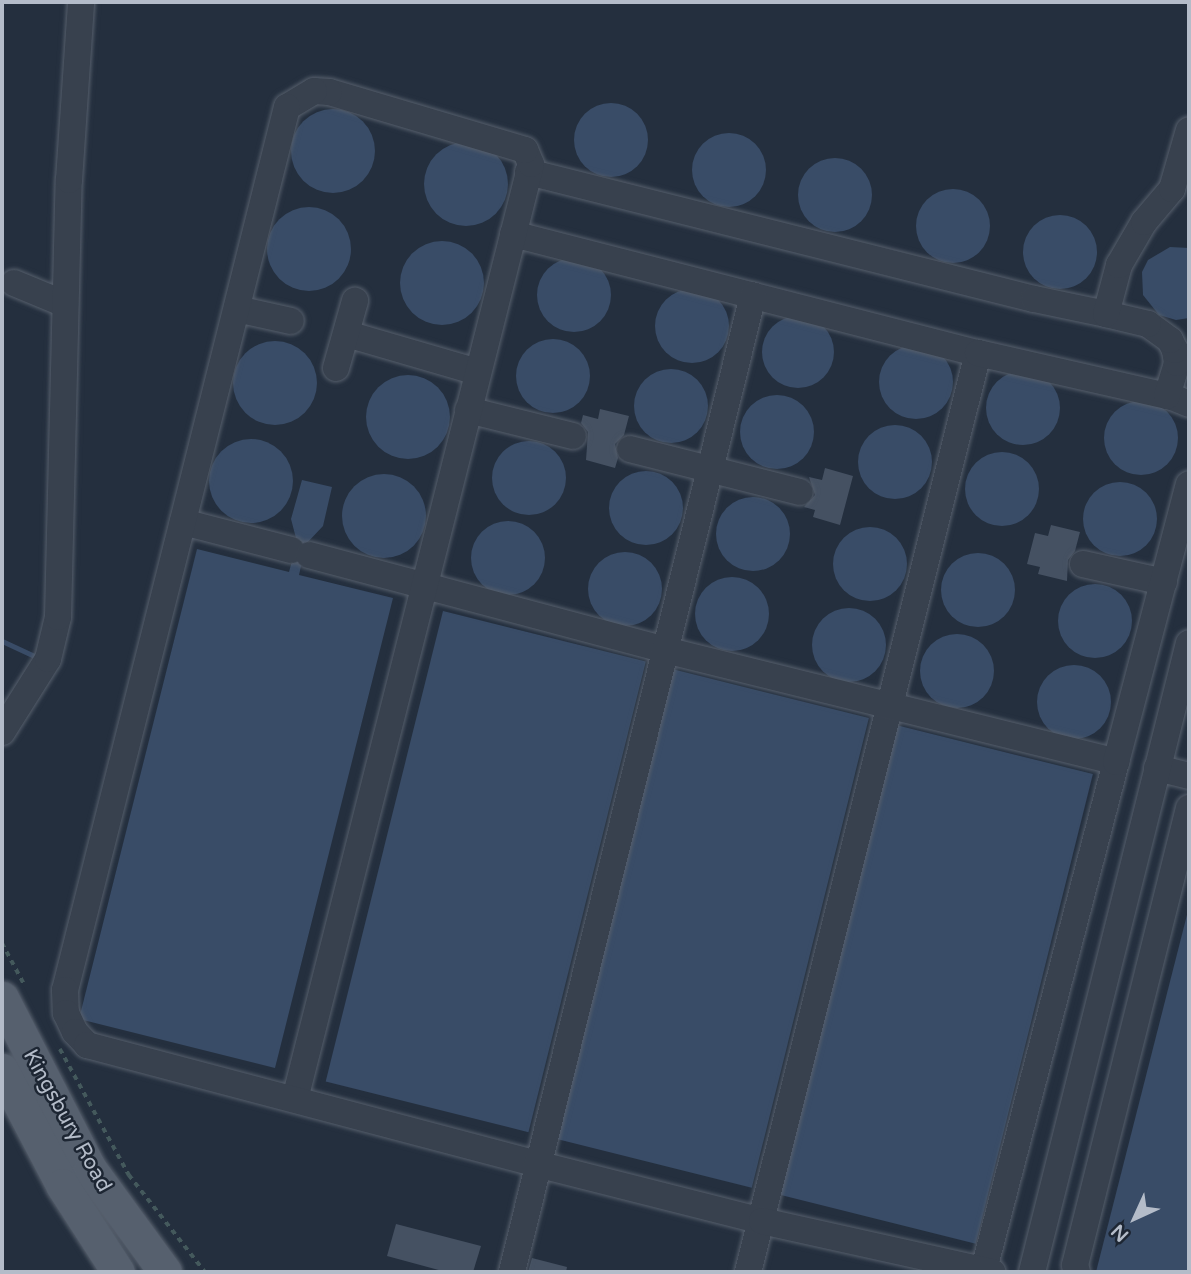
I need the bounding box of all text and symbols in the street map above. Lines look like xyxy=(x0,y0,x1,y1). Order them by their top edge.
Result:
street label: Kingsbury Road xyxy=(17,1045,117,1197)
north arrow xyxy=(1100,1183,1170,1253)
text: N xyxy=(1107,1220,1133,1246)

